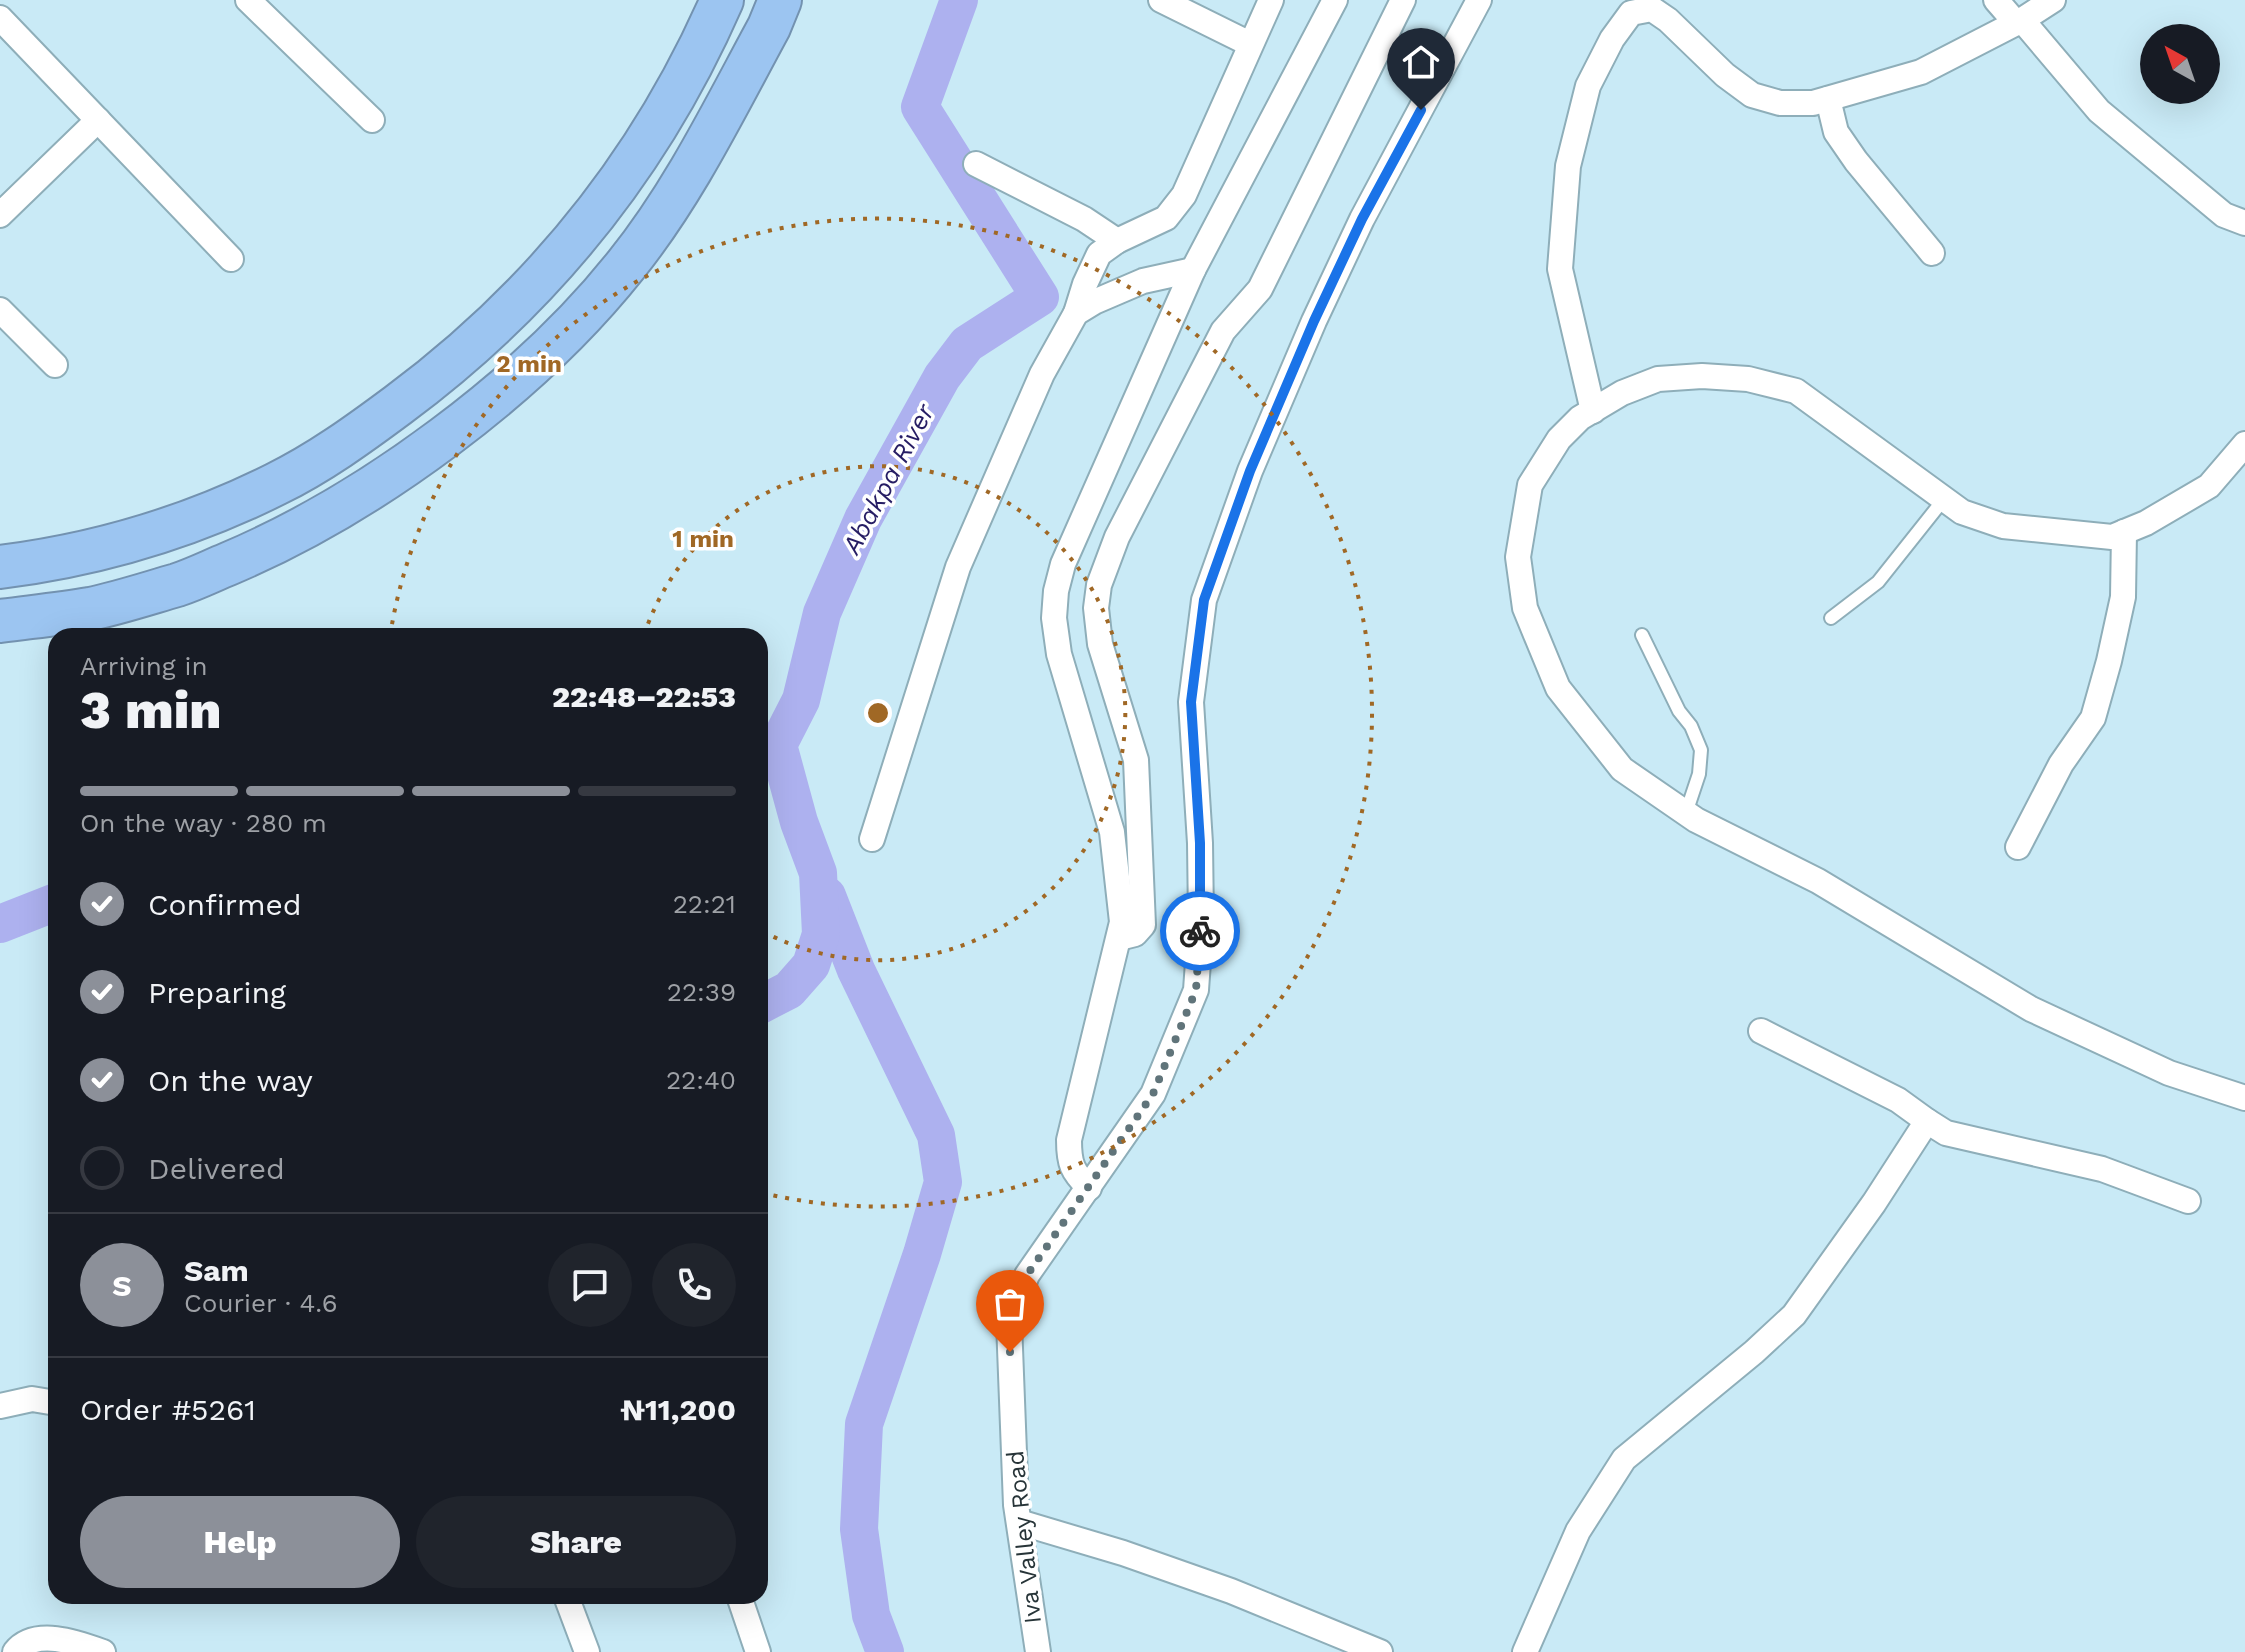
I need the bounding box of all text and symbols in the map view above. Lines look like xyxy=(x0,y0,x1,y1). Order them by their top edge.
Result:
north arrow xyxy=(2140,24,2220,104)
map controls xyxy=(2140,24,2220,104)
pin xyxy=(1387,28,1455,110)
icon: home xyxy=(1399,40,1443,84)
text: 2 min xyxy=(496,350,562,378)
water label: Abakpa River xyxy=(836,398,940,560)
text: 1 min xyxy=(672,525,734,553)
text: Arriving in xyxy=(80,651,208,681)
text: 22:48–22:53 xyxy=(552,679,736,714)
text: 3 min xyxy=(80,680,222,741)
centre of rings xyxy=(864,699,892,727)
text: On the way · 280 m xyxy=(80,808,327,838)
icon: check xyxy=(80,882,124,926)
text: Confirmed xyxy=(148,887,302,922)
text: 22:21 xyxy=(673,889,736,919)
courier xyxy=(1160,891,1240,971)
icon: bike xyxy=(1178,909,1222,953)
icon: check xyxy=(80,970,124,1014)
text: Preparing xyxy=(148,975,286,1010)
text: 22:39 xyxy=(667,977,736,1007)
icon: check xyxy=(80,1058,124,1102)
text: On the way xyxy=(148,1063,313,1098)
text: 22:40 xyxy=(666,1065,736,1095)
text: Delivered xyxy=(148,1151,285,1186)
button: chat xyxy=(548,1243,632,1327)
button: phone xyxy=(652,1243,736,1327)
text: Sam xyxy=(184,1253,249,1288)
text: S xyxy=(112,1268,132,1303)
pin xyxy=(976,1270,1044,1352)
icon: bag xyxy=(988,1282,1032,1326)
text: Courier · 4.6 xyxy=(184,1288,338,1318)
text: Order #5261 xyxy=(80,1392,256,1427)
text: ₦11,200 xyxy=(620,1392,736,1427)
street label: Iva Valley Road xyxy=(1001,1449,1047,1625)
button: Help xyxy=(80,1496,400,1588)
button: Share xyxy=(416,1496,736,1588)

